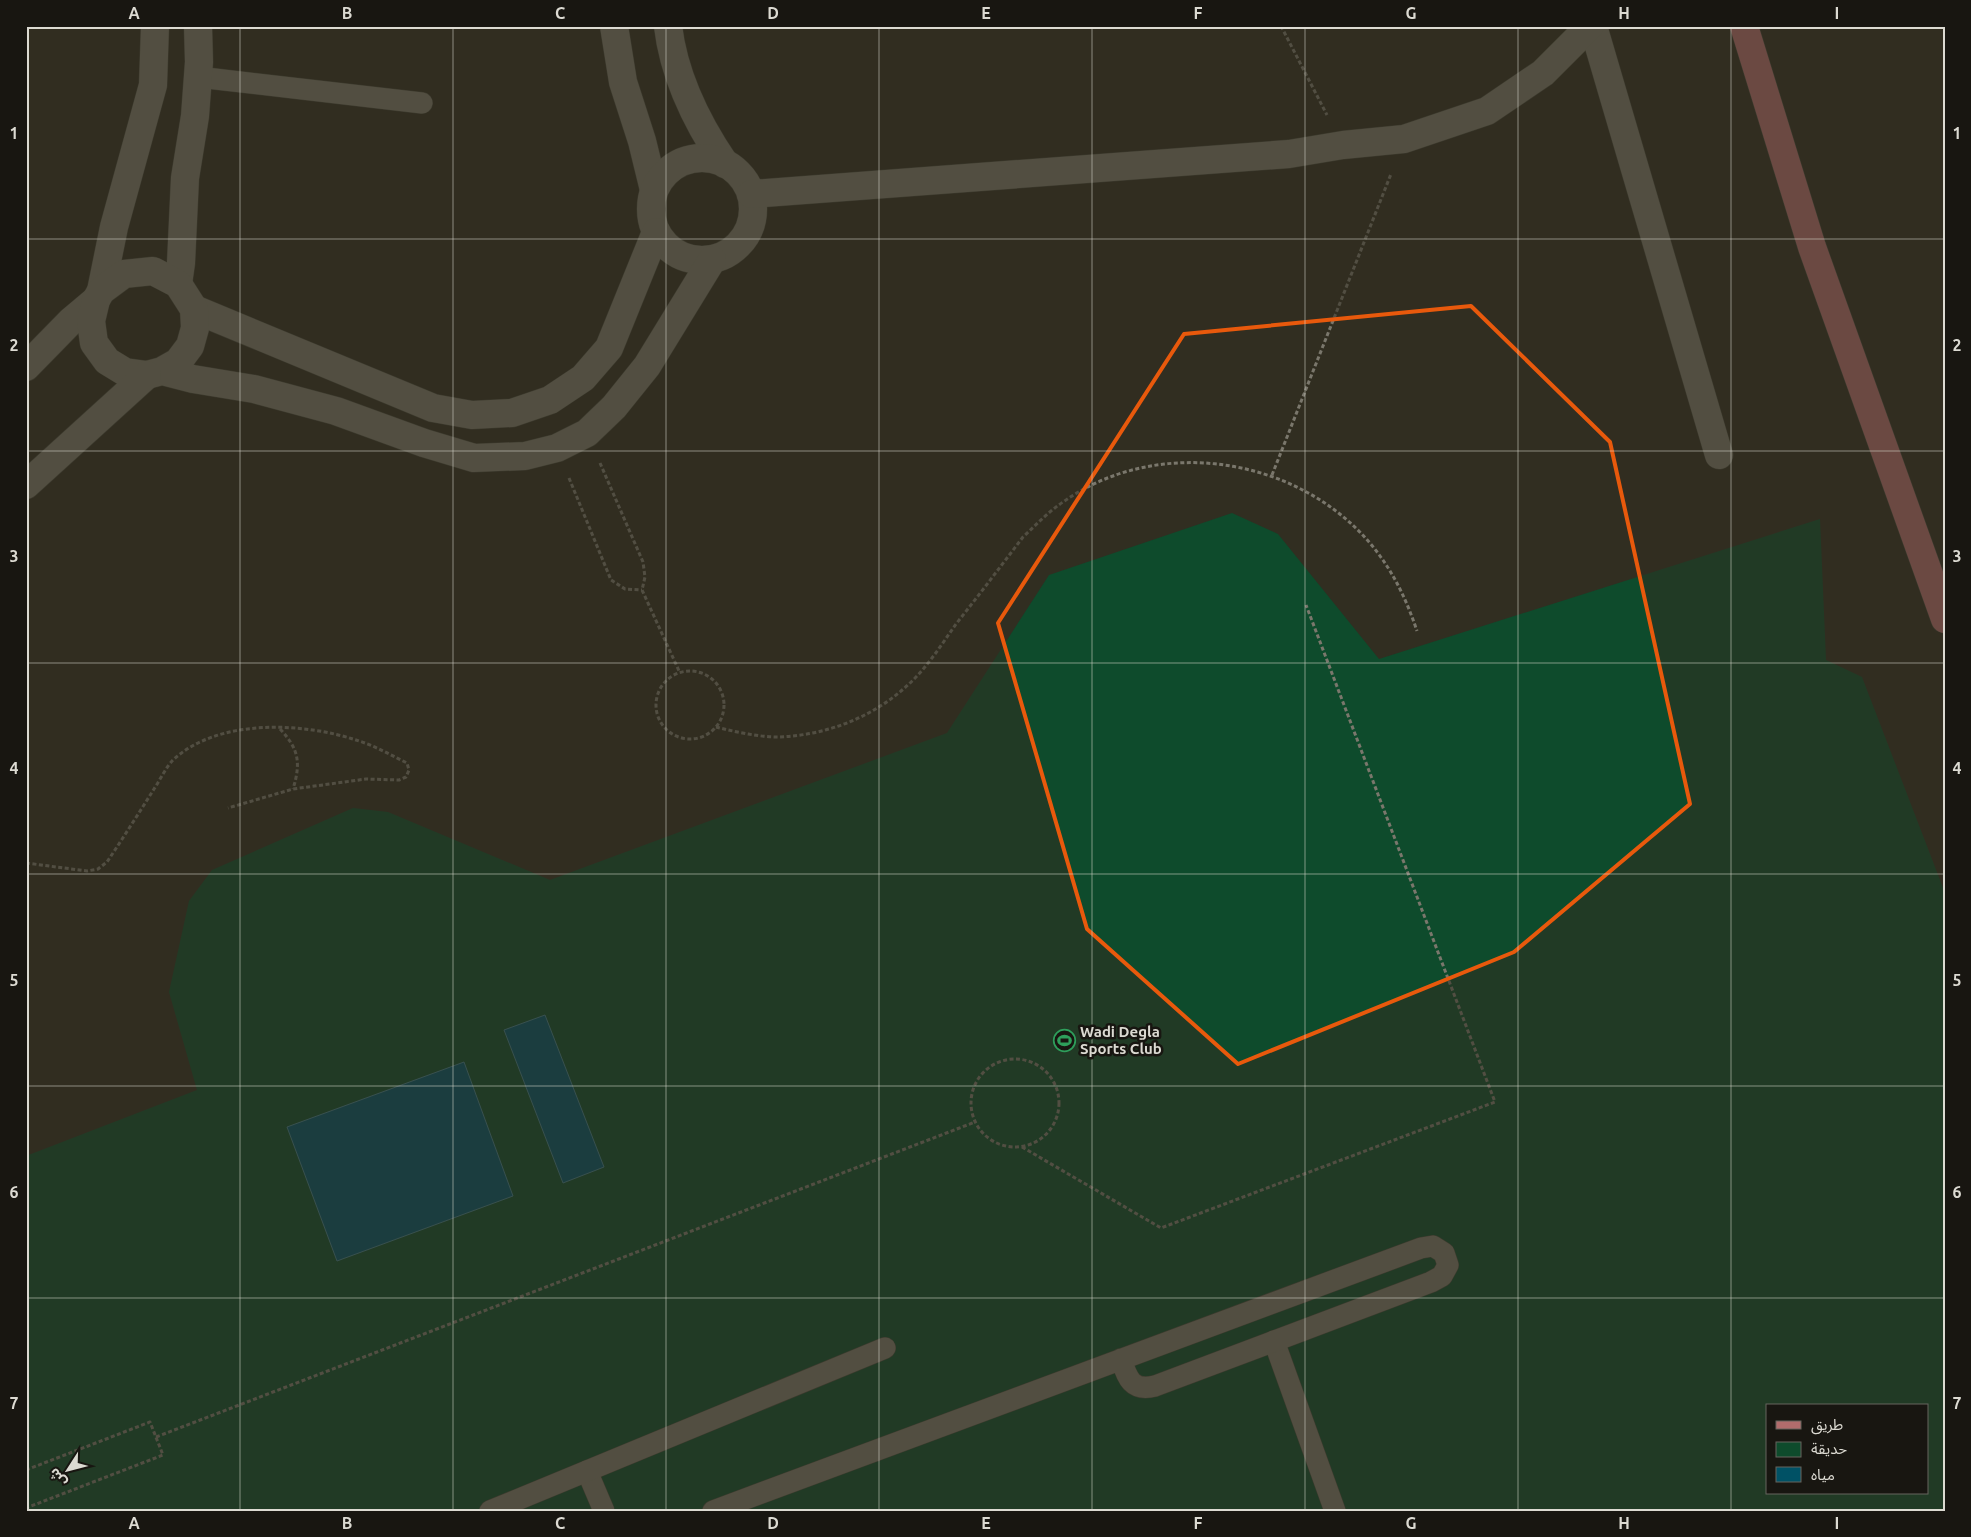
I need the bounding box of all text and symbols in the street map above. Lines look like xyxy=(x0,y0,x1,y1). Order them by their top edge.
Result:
text: A xyxy=(128,4,140,22)
text: B xyxy=(342,4,352,22)
text: C xyxy=(555,4,565,22)
text: D xyxy=(767,4,779,22)
text: E xyxy=(981,4,991,22)
text: F xyxy=(1194,4,1203,22)
text: G xyxy=(1405,4,1417,22)
text: H xyxy=(1618,4,1630,22)
text: I xyxy=(1835,4,1839,22)
text: 1 xyxy=(9,124,19,142)
text: 1 xyxy=(1952,124,1962,142)
text: 2 xyxy=(9,336,19,354)
text: 2 xyxy=(1952,336,1962,354)
text: 3 xyxy=(9,547,19,565)
text: 3 xyxy=(1952,547,1962,565)
text: 4 xyxy=(9,759,19,777)
text: 4 xyxy=(1952,759,1962,777)
text: 5 xyxy=(9,971,19,989)
text: 5 xyxy=(1952,971,1962,989)
place label: Wadi Degla Sports Club xyxy=(1080,1023,1162,1057)
sports icon: Wadi Degla Sports Club xyxy=(1052,1029,1076,1053)
text: 6 xyxy=(9,1183,19,1201)
text: 6 xyxy=(1952,1183,1962,1201)
text: 7 xyxy=(9,1394,19,1412)
text: 7 xyxy=(1952,1394,1962,1412)
legend xyxy=(1766,1404,1928,1494)
text: طريق xyxy=(1811,1416,1843,1435)
text: حديقة xyxy=(1811,1440,1847,1457)
north arrow xyxy=(42,1444,92,1494)
text: ش xyxy=(45,1465,70,1490)
text: مياه xyxy=(1811,1466,1835,1483)
text: A xyxy=(128,1514,140,1532)
text: B xyxy=(342,1514,352,1532)
text: C xyxy=(555,1514,565,1532)
text: D xyxy=(767,1514,779,1532)
text: E xyxy=(981,1514,991,1532)
text: F xyxy=(1194,1514,1203,1532)
text: G xyxy=(1405,1514,1417,1532)
text: H xyxy=(1618,1514,1630,1532)
text: I xyxy=(1835,1514,1839,1532)

